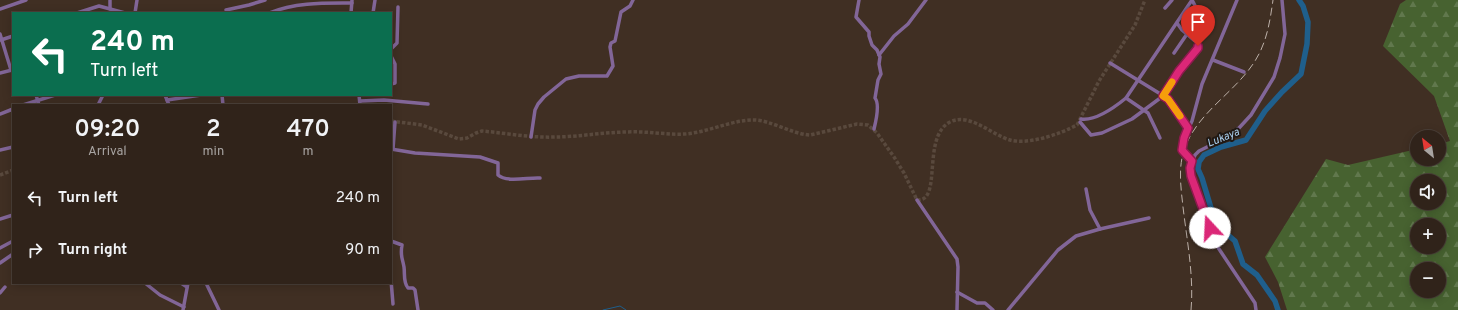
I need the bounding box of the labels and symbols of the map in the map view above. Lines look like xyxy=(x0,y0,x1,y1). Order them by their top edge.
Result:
pin xyxy=(1181,5,1215,46)
water label: Lukaya xyxy=(1205,125,1242,151)
north arrow xyxy=(1410,130,1446,166)
position arrow xyxy=(1189,207,1231,249)

